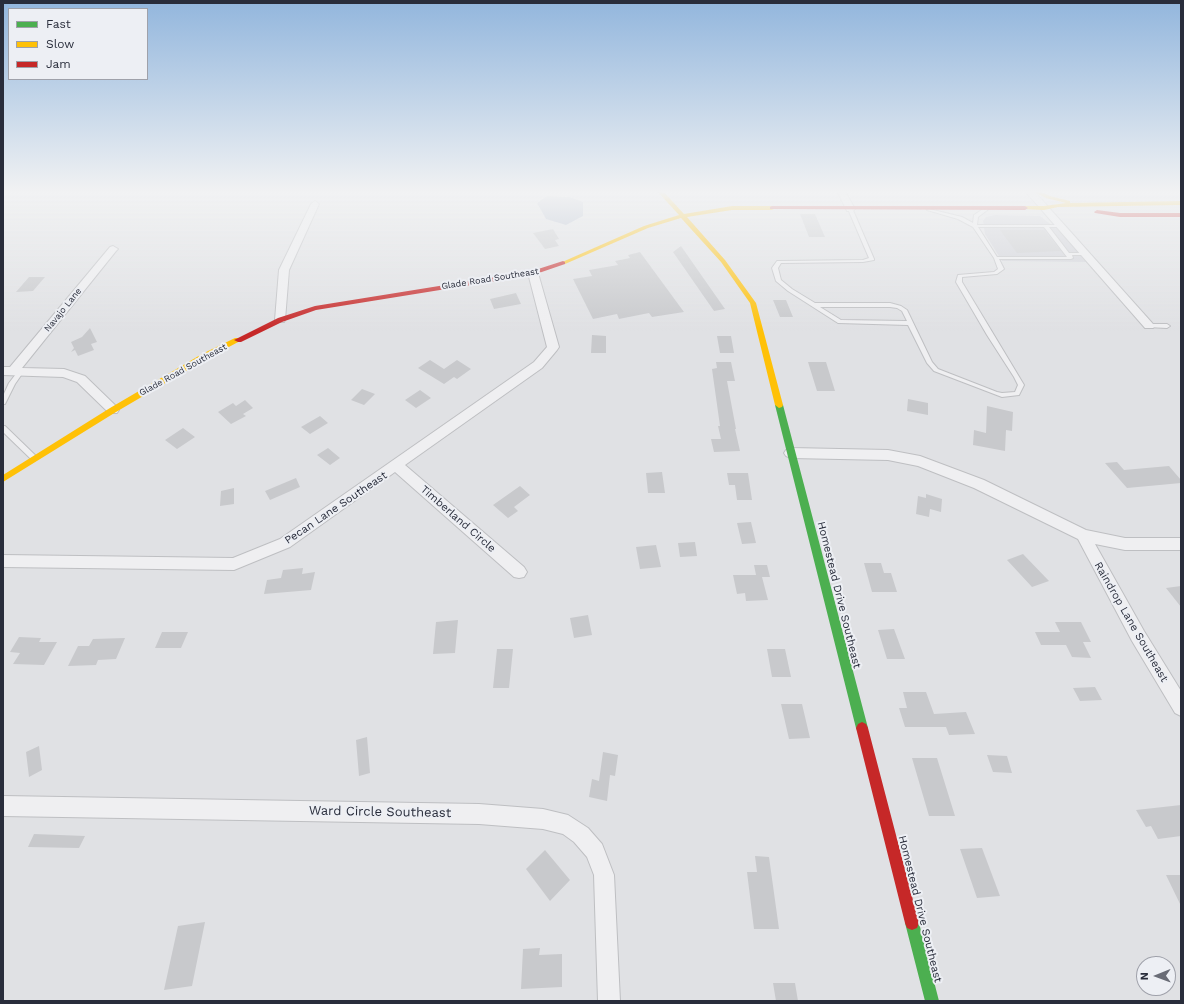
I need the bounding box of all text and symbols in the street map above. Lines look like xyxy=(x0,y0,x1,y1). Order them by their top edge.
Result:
legend xyxy=(8,8,148,80)
text: Fast xyxy=(46,17,71,31)
text: Slow xyxy=(46,37,74,51)
text: Jam xyxy=(46,57,71,71)
street label: Glade Road Southeast xyxy=(441,266,539,292)
street label: Navajo Lane xyxy=(42,286,84,334)
street label: Glade Road Southeast xyxy=(137,341,229,399)
street label: Pecan Lane Southeast xyxy=(282,469,390,547)
street label: Timberland Circle xyxy=(418,483,498,555)
street label: Homestead Drive Southeast xyxy=(814,520,864,670)
street label: Raindrop Lane Southeast xyxy=(1091,560,1171,684)
street label: Ward Circle Southeast xyxy=(309,803,451,821)
street label: Homestead Drive Southeast xyxy=(895,834,945,984)
north arrow xyxy=(1136,956,1176,996)
text: N xyxy=(1138,972,1151,980)

